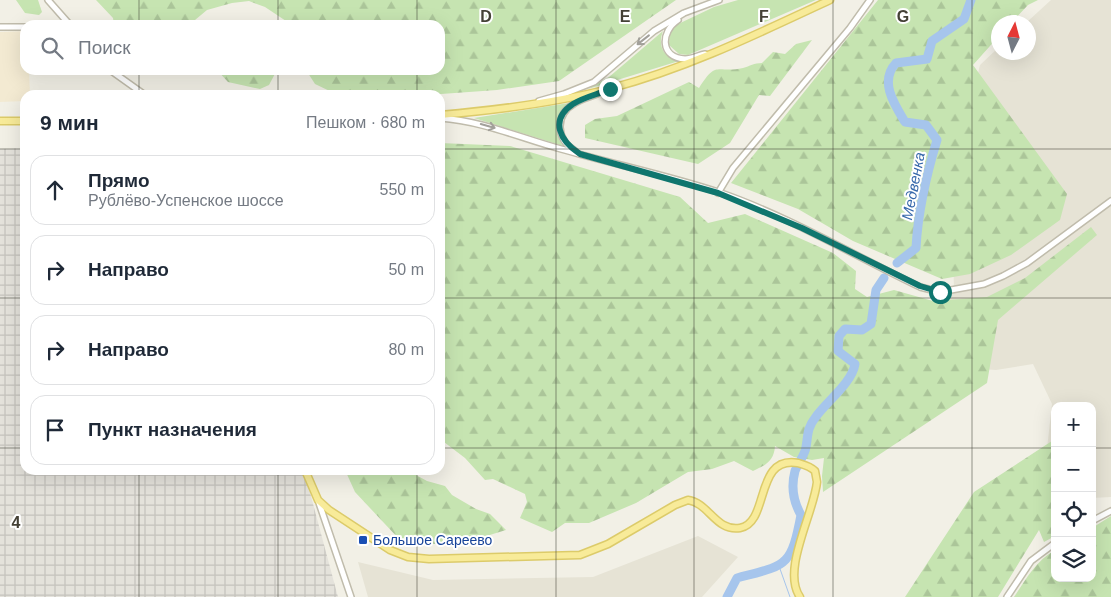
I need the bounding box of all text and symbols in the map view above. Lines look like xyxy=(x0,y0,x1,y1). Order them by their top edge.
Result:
text: D xyxy=(480,8,492,25)
text: E xyxy=(620,8,631,25)
text: F xyxy=(759,8,769,25)
text: G xyxy=(897,8,909,25)
north arrow xyxy=(991,15,1036,60)
search box xyxy=(20,20,445,75)
icon: search xyxy=(38,34,66,62)
one-way arrow xyxy=(637,34,650,45)
text: Поиск xyxy=(78,37,131,58)
route end xyxy=(599,78,622,101)
text: 9 мин xyxy=(40,111,99,134)
text: Пешком · 680 m xyxy=(306,114,425,131)
one-way arrow xyxy=(480,121,496,131)
water label: Медвенка xyxy=(898,151,928,221)
text: Прямо xyxy=(88,170,150,191)
icon: ahead xyxy=(41,176,69,204)
text: 550 m xyxy=(380,181,424,198)
text: Рублёво-Успенское шоссе xyxy=(88,192,284,209)
icon: right xyxy=(41,256,69,284)
text: Направо xyxy=(88,259,169,280)
text: 50 m xyxy=(388,261,424,278)
route start xyxy=(929,281,952,304)
icon: right xyxy=(41,336,69,364)
text: Направо xyxy=(88,339,169,360)
text: 80 m xyxy=(388,341,424,358)
map controls xyxy=(1051,402,1096,582)
button: + xyxy=(1051,402,1096,447)
icon: arrive xyxy=(41,416,69,444)
text: Пункт назначения xyxy=(88,419,257,440)
button: − xyxy=(1051,447,1096,492)
button: locate xyxy=(1051,492,1096,537)
text: 4 xyxy=(12,514,21,531)
place label: Большое Сареево xyxy=(373,532,493,548)
marker: Большое Сареево xyxy=(357,534,369,546)
button: layers xyxy=(1051,537,1096,582)

